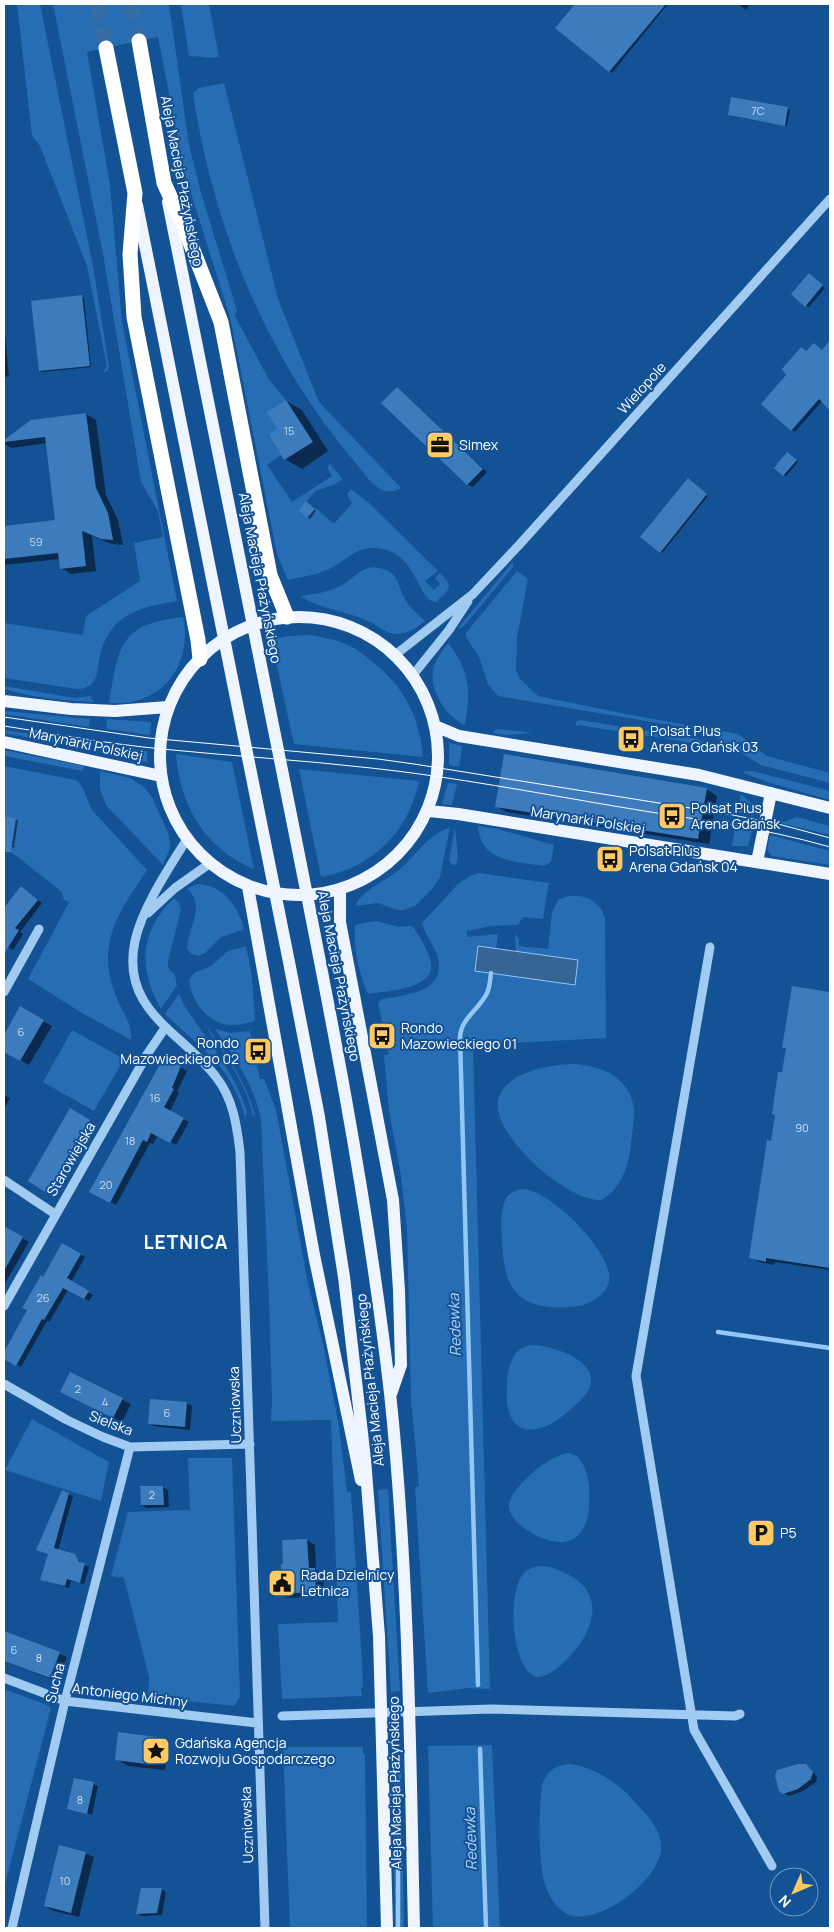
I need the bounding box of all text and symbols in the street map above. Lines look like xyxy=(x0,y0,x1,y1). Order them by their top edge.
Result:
street label: Aleja Macieja Płażyńskiego xyxy=(157,94,208,268)
house number: 7C xyxy=(751,103,765,118)
street label: Wielopole xyxy=(613,358,670,418)
house number: 15 xyxy=(284,423,294,438)
office icon: Simex xyxy=(425,430,455,460)
place label: Simex xyxy=(459,435,499,454)
street label: Aleja Macieja Płażyńskiego xyxy=(235,491,286,665)
house number: 59 xyxy=(29,534,43,549)
place label: Polsat Plus Arena Gdańsk 03 xyxy=(650,721,758,756)
street label: Marynarki Polskiej xyxy=(28,722,144,765)
bus stop icon: Polsat Plus Arena Gdańsk 03 xyxy=(616,724,646,754)
place label: Polsat Plus Arena Gdańsk xyxy=(691,798,781,833)
street label: Marynarki Polskiej xyxy=(530,801,646,838)
bus stop icon: Polsat Plus Arena Gdańsk xyxy=(657,801,687,831)
place label: Polsat Plus Arena Gdańsk 04 xyxy=(629,841,738,876)
bus stop icon: Polsat Plus Arena Gdańsk 04 xyxy=(595,844,625,874)
street label: Aleja Macieja Płażyńskiego xyxy=(314,889,365,1063)
place label: Rondo Mazowieckiego 01 xyxy=(401,1018,517,1053)
bus stop icon: Rondo Mazowieckiego 01 xyxy=(367,1021,397,1051)
house number: 6 xyxy=(18,1024,25,1039)
place label: Rondo Mazowieckiego 02 xyxy=(120,1033,239,1068)
bus stop icon: Rondo Mazowieckiego 02 xyxy=(243,1036,273,1066)
house number: 16 xyxy=(149,1090,161,1105)
street label: Starowiejska xyxy=(42,1118,99,1199)
house number: 90 xyxy=(795,1120,809,1135)
house number: 18 xyxy=(125,1133,135,1148)
house number: 20 xyxy=(100,1177,112,1192)
district label: LETNICA xyxy=(143,1229,229,1255)
house number: 26 xyxy=(36,1290,50,1305)
street label: Aleja Macieja Płażyńskiego xyxy=(351,1293,388,1467)
water label: Redewka xyxy=(443,1293,466,1357)
street label: Uczniowska xyxy=(224,1366,245,1444)
house number: 2 xyxy=(75,1381,81,1396)
house number: 4 xyxy=(102,1394,108,1409)
house number: 6 xyxy=(164,1405,171,1420)
street label: Sielska xyxy=(87,1406,136,1440)
house number: 2 xyxy=(149,1487,155,1502)
parking icon: P5 xyxy=(746,1518,776,1548)
place label: P5 xyxy=(780,1523,797,1542)
place label: Rada Dzielnicy Letnica xyxy=(301,1565,395,1600)
public building icon: Rada Dzielnicy Letnica xyxy=(267,1568,297,1598)
house number: 6 xyxy=(11,1642,18,1657)
house number: 8 xyxy=(36,1650,42,1665)
street label: Sucha xyxy=(40,1661,69,1705)
street label: Antoniego Michny xyxy=(71,1678,190,1711)
street label: Aleja Macieja Płażyńskiego xyxy=(383,1696,406,1870)
place label: Gdańska Agencja Rozwoju Gospodarczego xyxy=(175,1733,335,1768)
place icon: Gdańska Agencja Rozwoju Gospodarczego xyxy=(141,1736,171,1766)
street label: Uczniowska xyxy=(236,1786,257,1864)
house number: 8 xyxy=(77,1792,83,1807)
water label: Redewka xyxy=(459,1807,482,1871)
north arrow xyxy=(769,1867,819,1917)
house number: 10 xyxy=(59,1873,71,1888)
text: N xyxy=(774,1891,795,1912)

